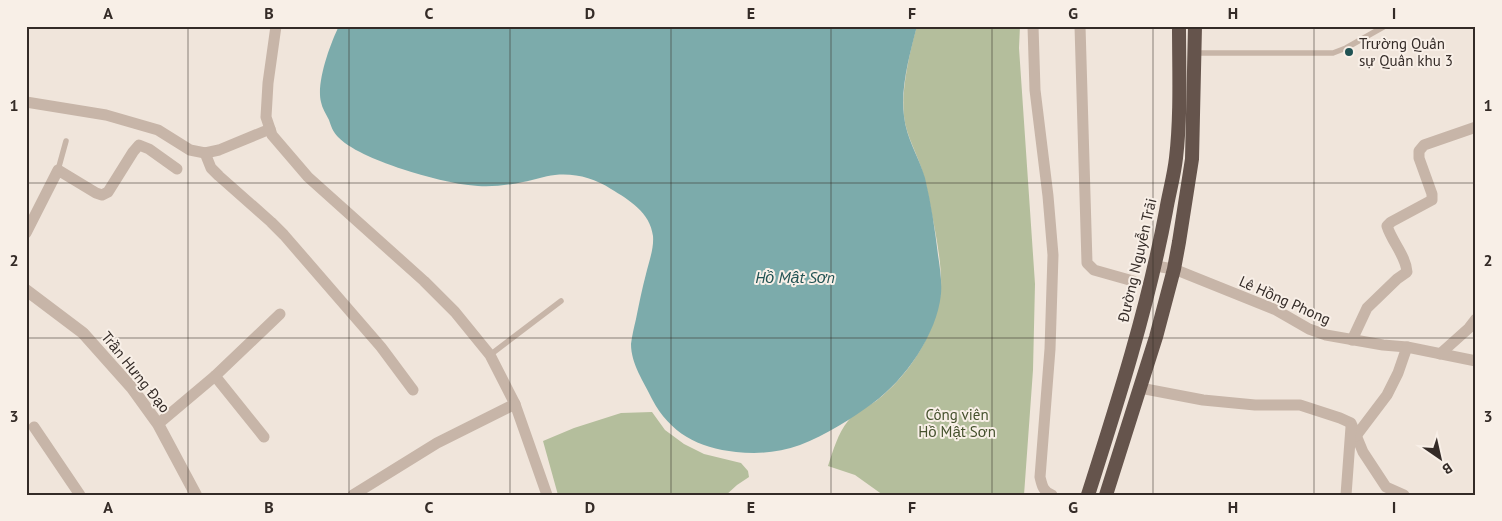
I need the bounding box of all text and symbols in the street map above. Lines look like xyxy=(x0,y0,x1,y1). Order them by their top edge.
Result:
text: A xyxy=(103,3,113,23)
text: B xyxy=(264,3,274,23)
text: C xyxy=(425,3,434,23)
text: D xyxy=(585,3,595,23)
text: E xyxy=(747,3,755,23)
text: F xyxy=(908,3,916,23)
text: G xyxy=(1068,3,1078,23)
text: H xyxy=(1228,3,1238,23)
text: I xyxy=(1392,3,1396,23)
place label: Trường Quân sự Quân khu 3 xyxy=(1359,34,1453,70)
marker: Trường Quân sự Quân khu 3 xyxy=(1343,46,1355,58)
text: 1 xyxy=(9,95,19,115)
text: 1 xyxy=(1483,95,1493,115)
street label: Đường Nguyễn Trãi xyxy=(1113,196,1161,325)
text: 2 xyxy=(9,250,19,270)
text: 2 xyxy=(1483,250,1493,270)
water label: Hồ Mật Sơn xyxy=(755,267,835,287)
street label: Lê Hồng Phong xyxy=(1236,271,1334,329)
street label: Trần Hưng Đạo xyxy=(97,328,175,416)
park label: Công viên Hồ Mật Sơn xyxy=(918,405,996,441)
text: 3 xyxy=(9,406,19,426)
text: 3 xyxy=(1483,406,1493,426)
north arrow xyxy=(1414,434,1464,484)
text: B xyxy=(1439,459,1456,479)
text: A xyxy=(103,497,113,517)
text: B xyxy=(264,497,274,517)
text: C xyxy=(425,497,434,517)
text: D xyxy=(585,497,595,517)
text: E xyxy=(747,497,755,517)
text: F xyxy=(908,497,916,517)
text: G xyxy=(1068,497,1078,517)
text: H xyxy=(1228,497,1238,517)
text: I xyxy=(1392,497,1396,517)

